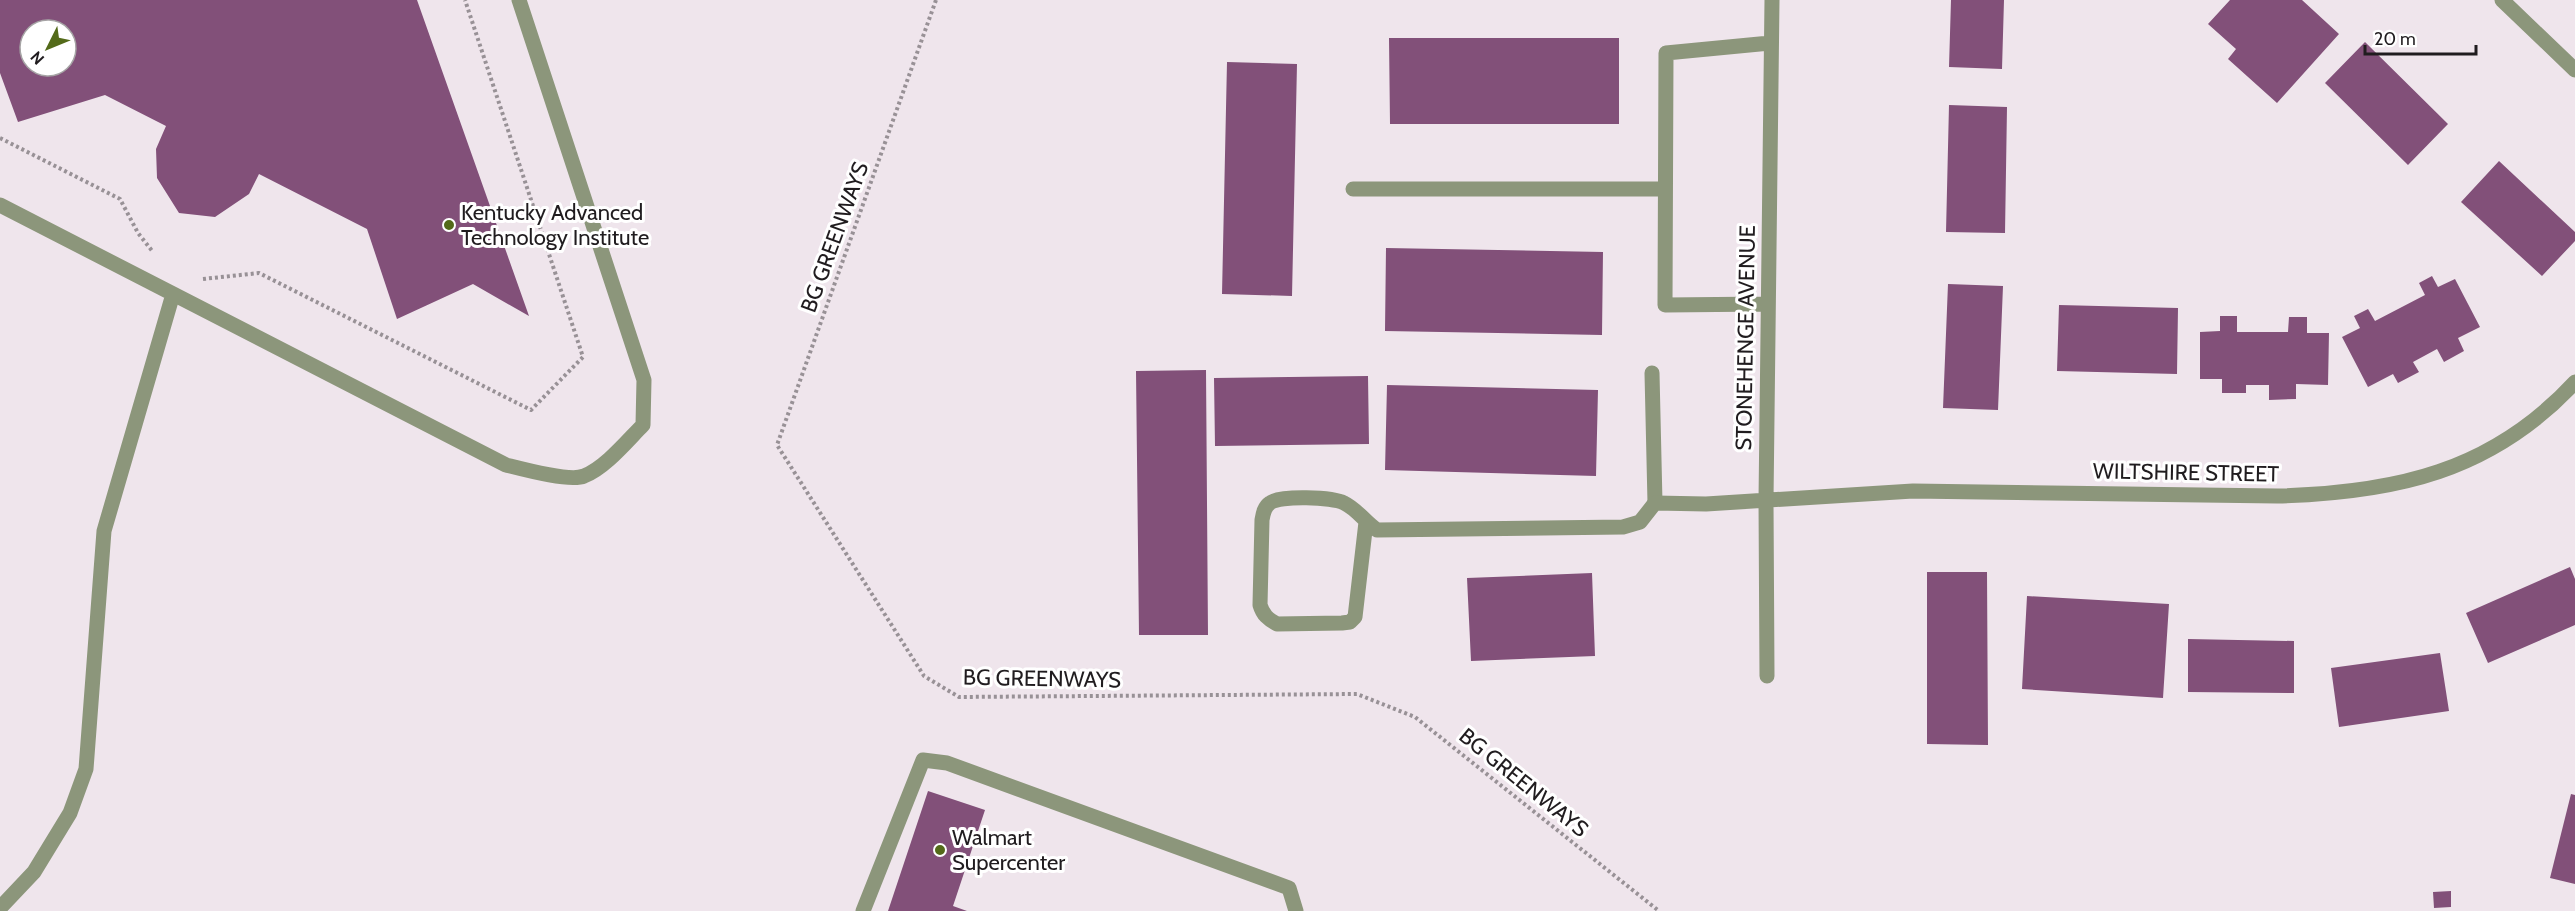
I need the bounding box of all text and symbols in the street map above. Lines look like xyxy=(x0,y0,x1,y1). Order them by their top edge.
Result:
north arrow xyxy=(18,18,78,78)
scale bar xyxy=(2365,18,2476,56)
text: 20 m xyxy=(2374,28,2416,50)
text: N xyxy=(27,47,48,69)
street label: BG GREENWAYS xyxy=(795,158,874,316)
place label: Kentucky Advanced Technology Institute xyxy=(461,199,649,251)
marker: Kentucky Advanced Technology Institute xyxy=(442,218,456,232)
street label: STONEHENGE AVENUE xyxy=(1730,225,1761,451)
street label: WILTSHIRE STREET xyxy=(2093,457,2280,488)
street label: BG GREENWAYS xyxy=(963,664,1121,693)
street label: BG GREENWAYS xyxy=(1454,722,1594,843)
place label: Walmart Supercenter xyxy=(952,824,1065,876)
marker: Walmart Supercenter xyxy=(933,843,947,857)

